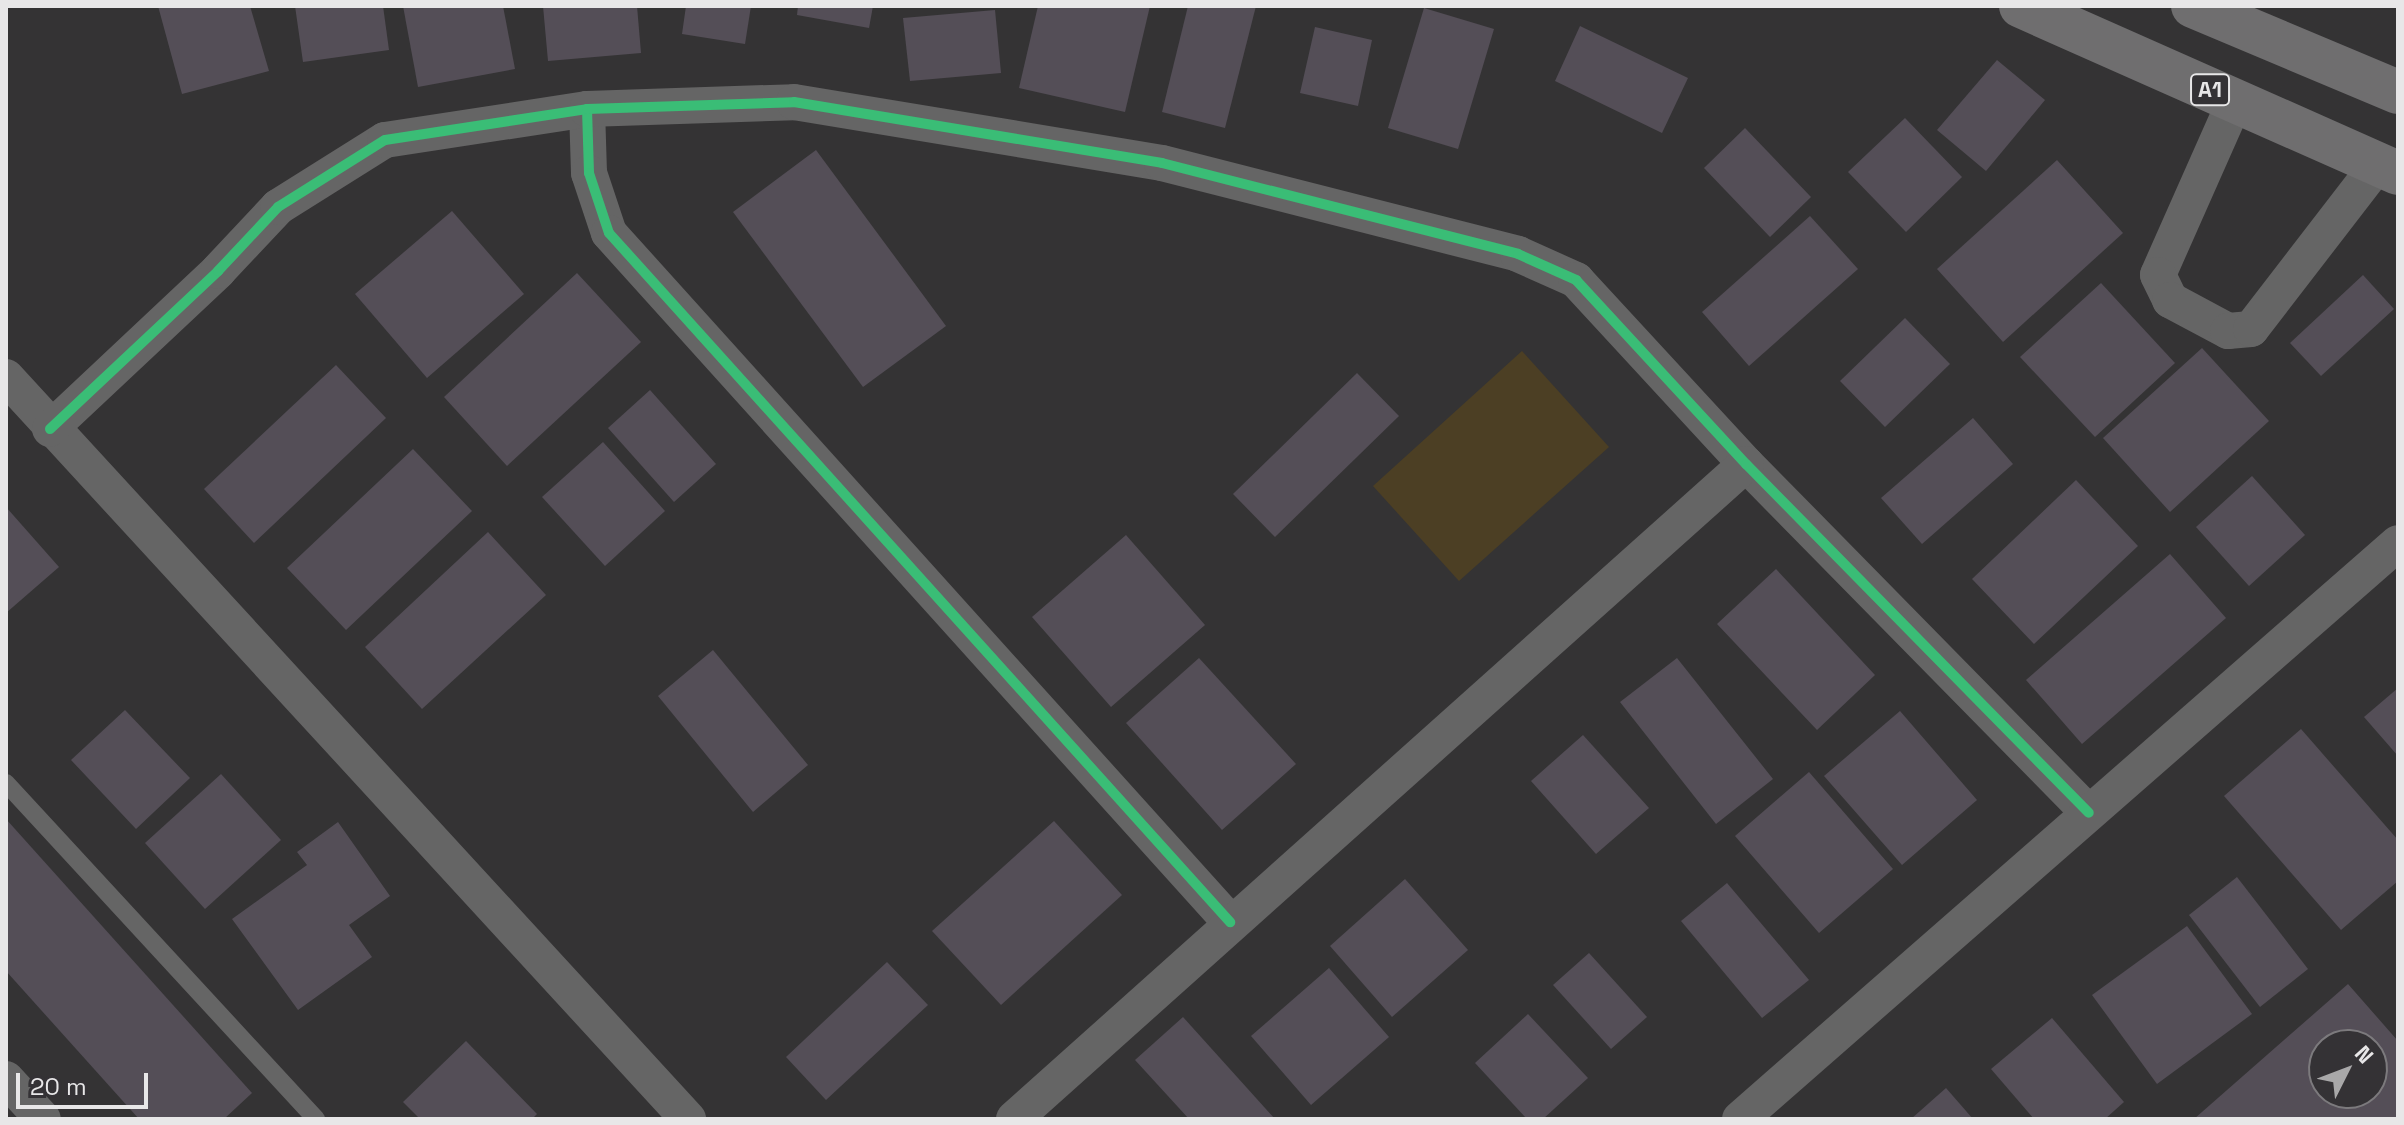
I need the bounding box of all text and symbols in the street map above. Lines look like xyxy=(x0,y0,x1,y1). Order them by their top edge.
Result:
road number: A1 xyxy=(2190,72,2230,108)
north arrow xyxy=(2308,1029,2388,1109)
text: N xyxy=(2349,1039,2380,1069)
scale bar xyxy=(20,1057,152,1107)
text: 20 m xyxy=(30,1071,87,1102)

